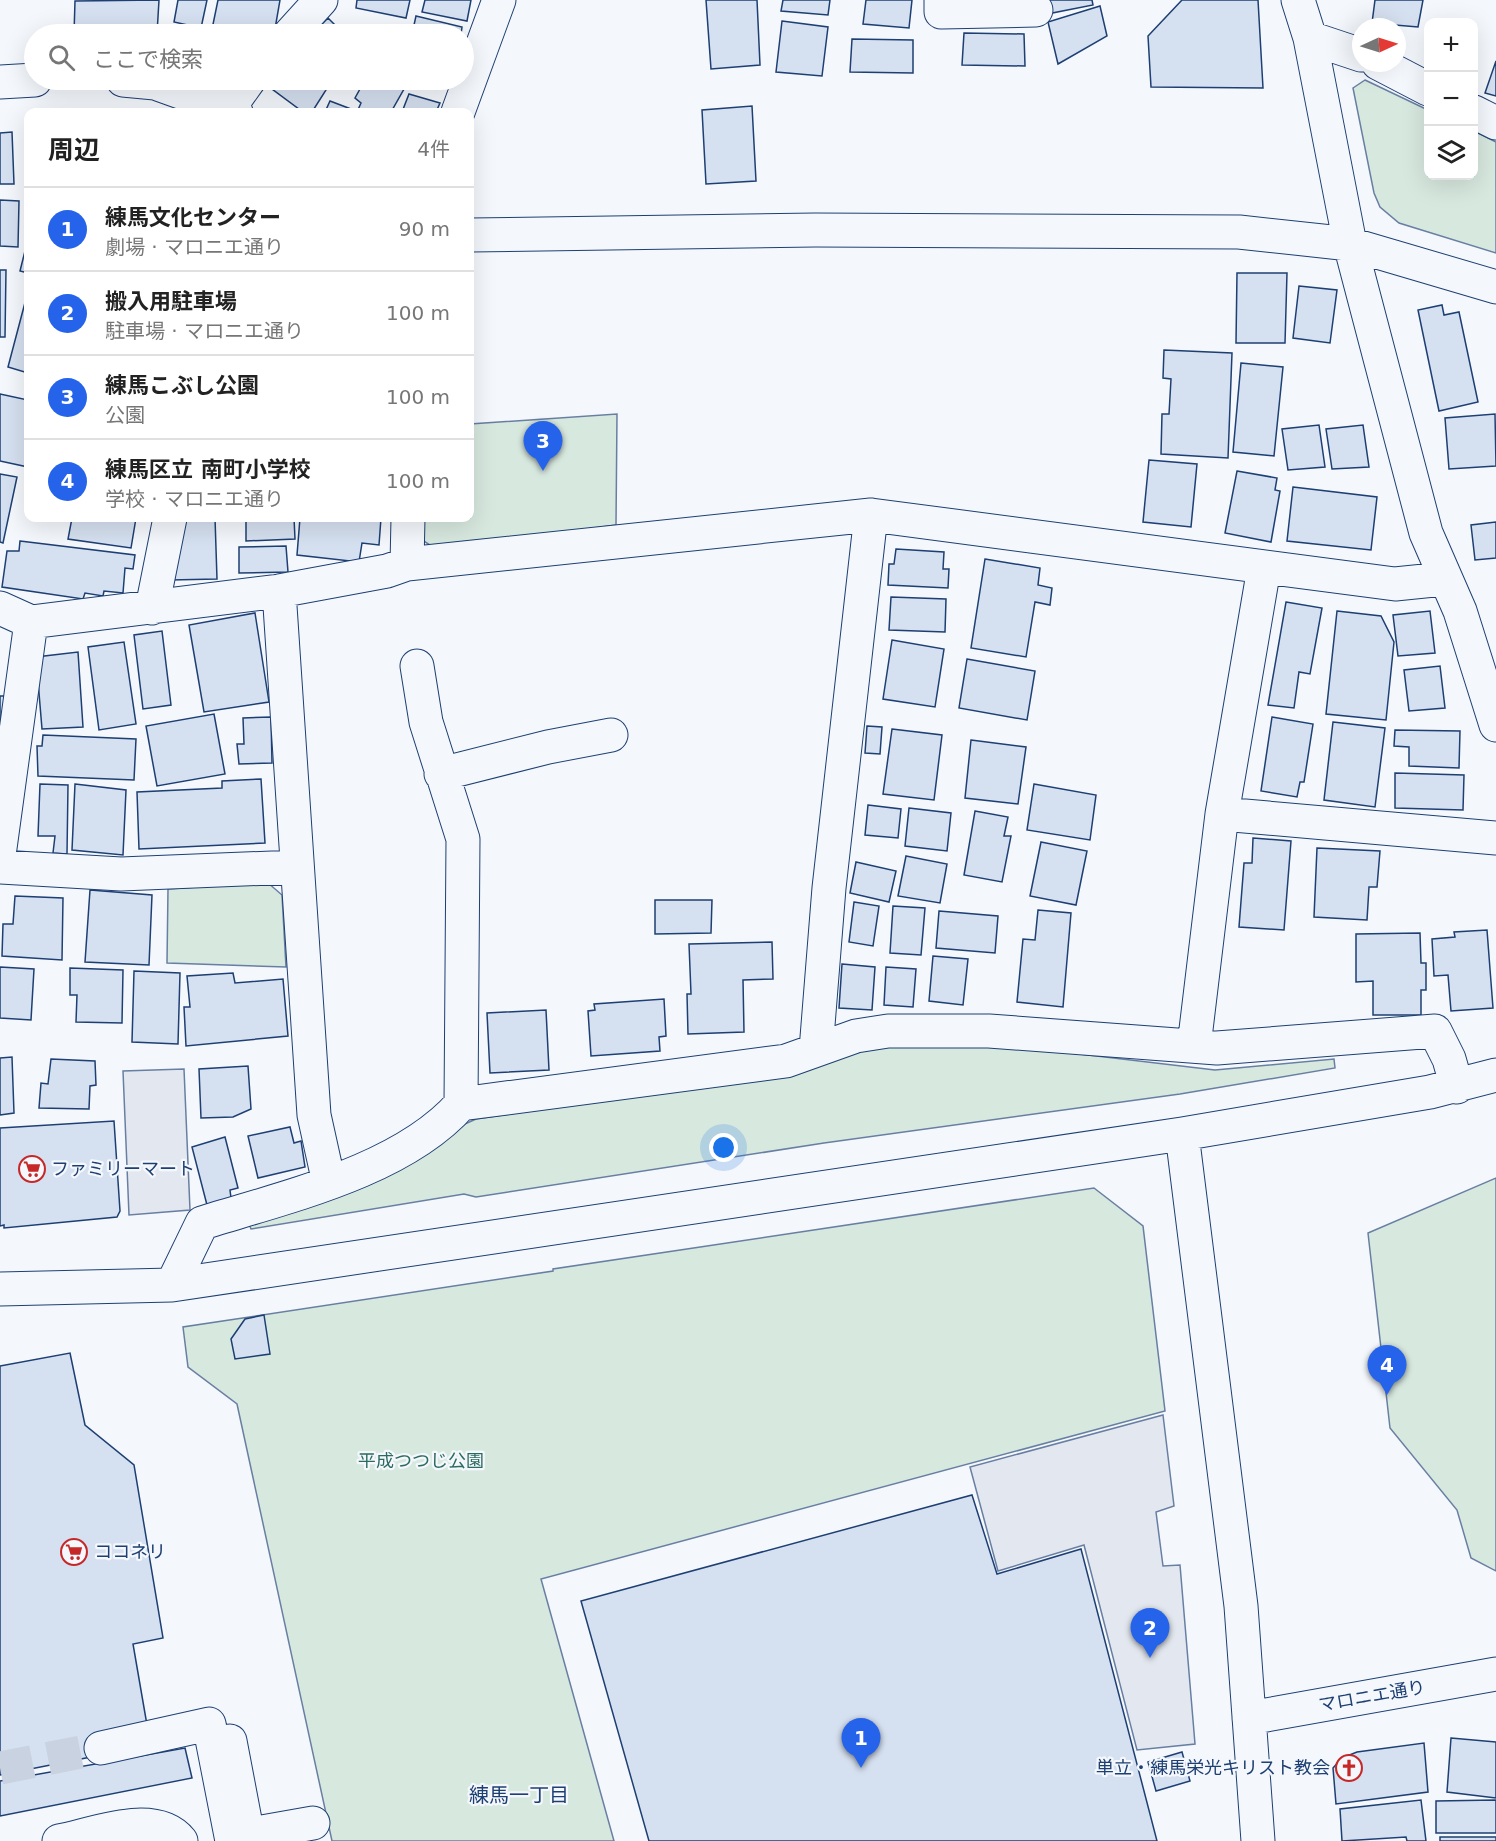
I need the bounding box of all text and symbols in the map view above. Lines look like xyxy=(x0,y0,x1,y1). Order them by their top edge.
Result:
north arrow xyxy=(1352,18,1406,72)
map controls xyxy=(1424,18,1478,180)
button: + xyxy=(1424,18,1478,72)
search box xyxy=(24,24,474,90)
icon: search xyxy=(45,41,78,74)
text: ここで検索 xyxy=(93,47,203,72)
button: − xyxy=(1424,72,1478,126)
button: layers xyxy=(1424,126,1478,180)
text: 周辺 xyxy=(48,135,100,165)
text: 4件 xyxy=(417,137,450,161)
text: 練馬文化センター xyxy=(105,205,281,230)
text: 1 xyxy=(61,217,74,241)
text: 90 m xyxy=(399,217,450,241)
text: 劇場 · マロニエ通り xyxy=(105,235,284,259)
text: 搬入用駐車場 xyxy=(105,289,237,314)
text: 2 xyxy=(61,301,74,325)
text: 100 m xyxy=(386,301,450,325)
text: 駐車場 · マロニエ通り xyxy=(105,319,304,343)
text: 練馬こぶし公園 xyxy=(105,373,259,398)
text: 3 xyxy=(61,385,74,409)
text: 100 m xyxy=(386,385,450,409)
text: 公園 xyxy=(105,403,145,427)
pin: 3 xyxy=(524,422,562,471)
text: 練馬区立 南町小学校 xyxy=(105,457,311,482)
text: 4 xyxy=(61,469,74,493)
text: 100 m xyxy=(386,469,450,493)
text: 学校 · マロニエ通り xyxy=(105,487,284,511)
your location xyxy=(709,1133,738,1162)
supermarket icon: ファミリーマート xyxy=(17,1154,47,1184)
place label: ファミリーマート xyxy=(51,1158,195,1179)
pin: 4 xyxy=(1368,1346,1406,1395)
park label: 平成つつじ公園 xyxy=(358,1450,484,1471)
supermarket icon: ココネリ xyxy=(59,1537,89,1567)
place label: ココネリ xyxy=(94,1541,166,1562)
pin: 2 xyxy=(1130,1608,1170,1658)
street label: マロニエ通り xyxy=(1317,1676,1427,1715)
pin: 1 xyxy=(842,1718,880,1768)
church icon: 単立・練馬栄光キリスト教会 xyxy=(1334,1753,1364,1783)
place label: 単立・練馬栄光キリスト教会 xyxy=(1096,1757,1330,1778)
district label: 練馬一丁目 xyxy=(469,1783,569,1807)

